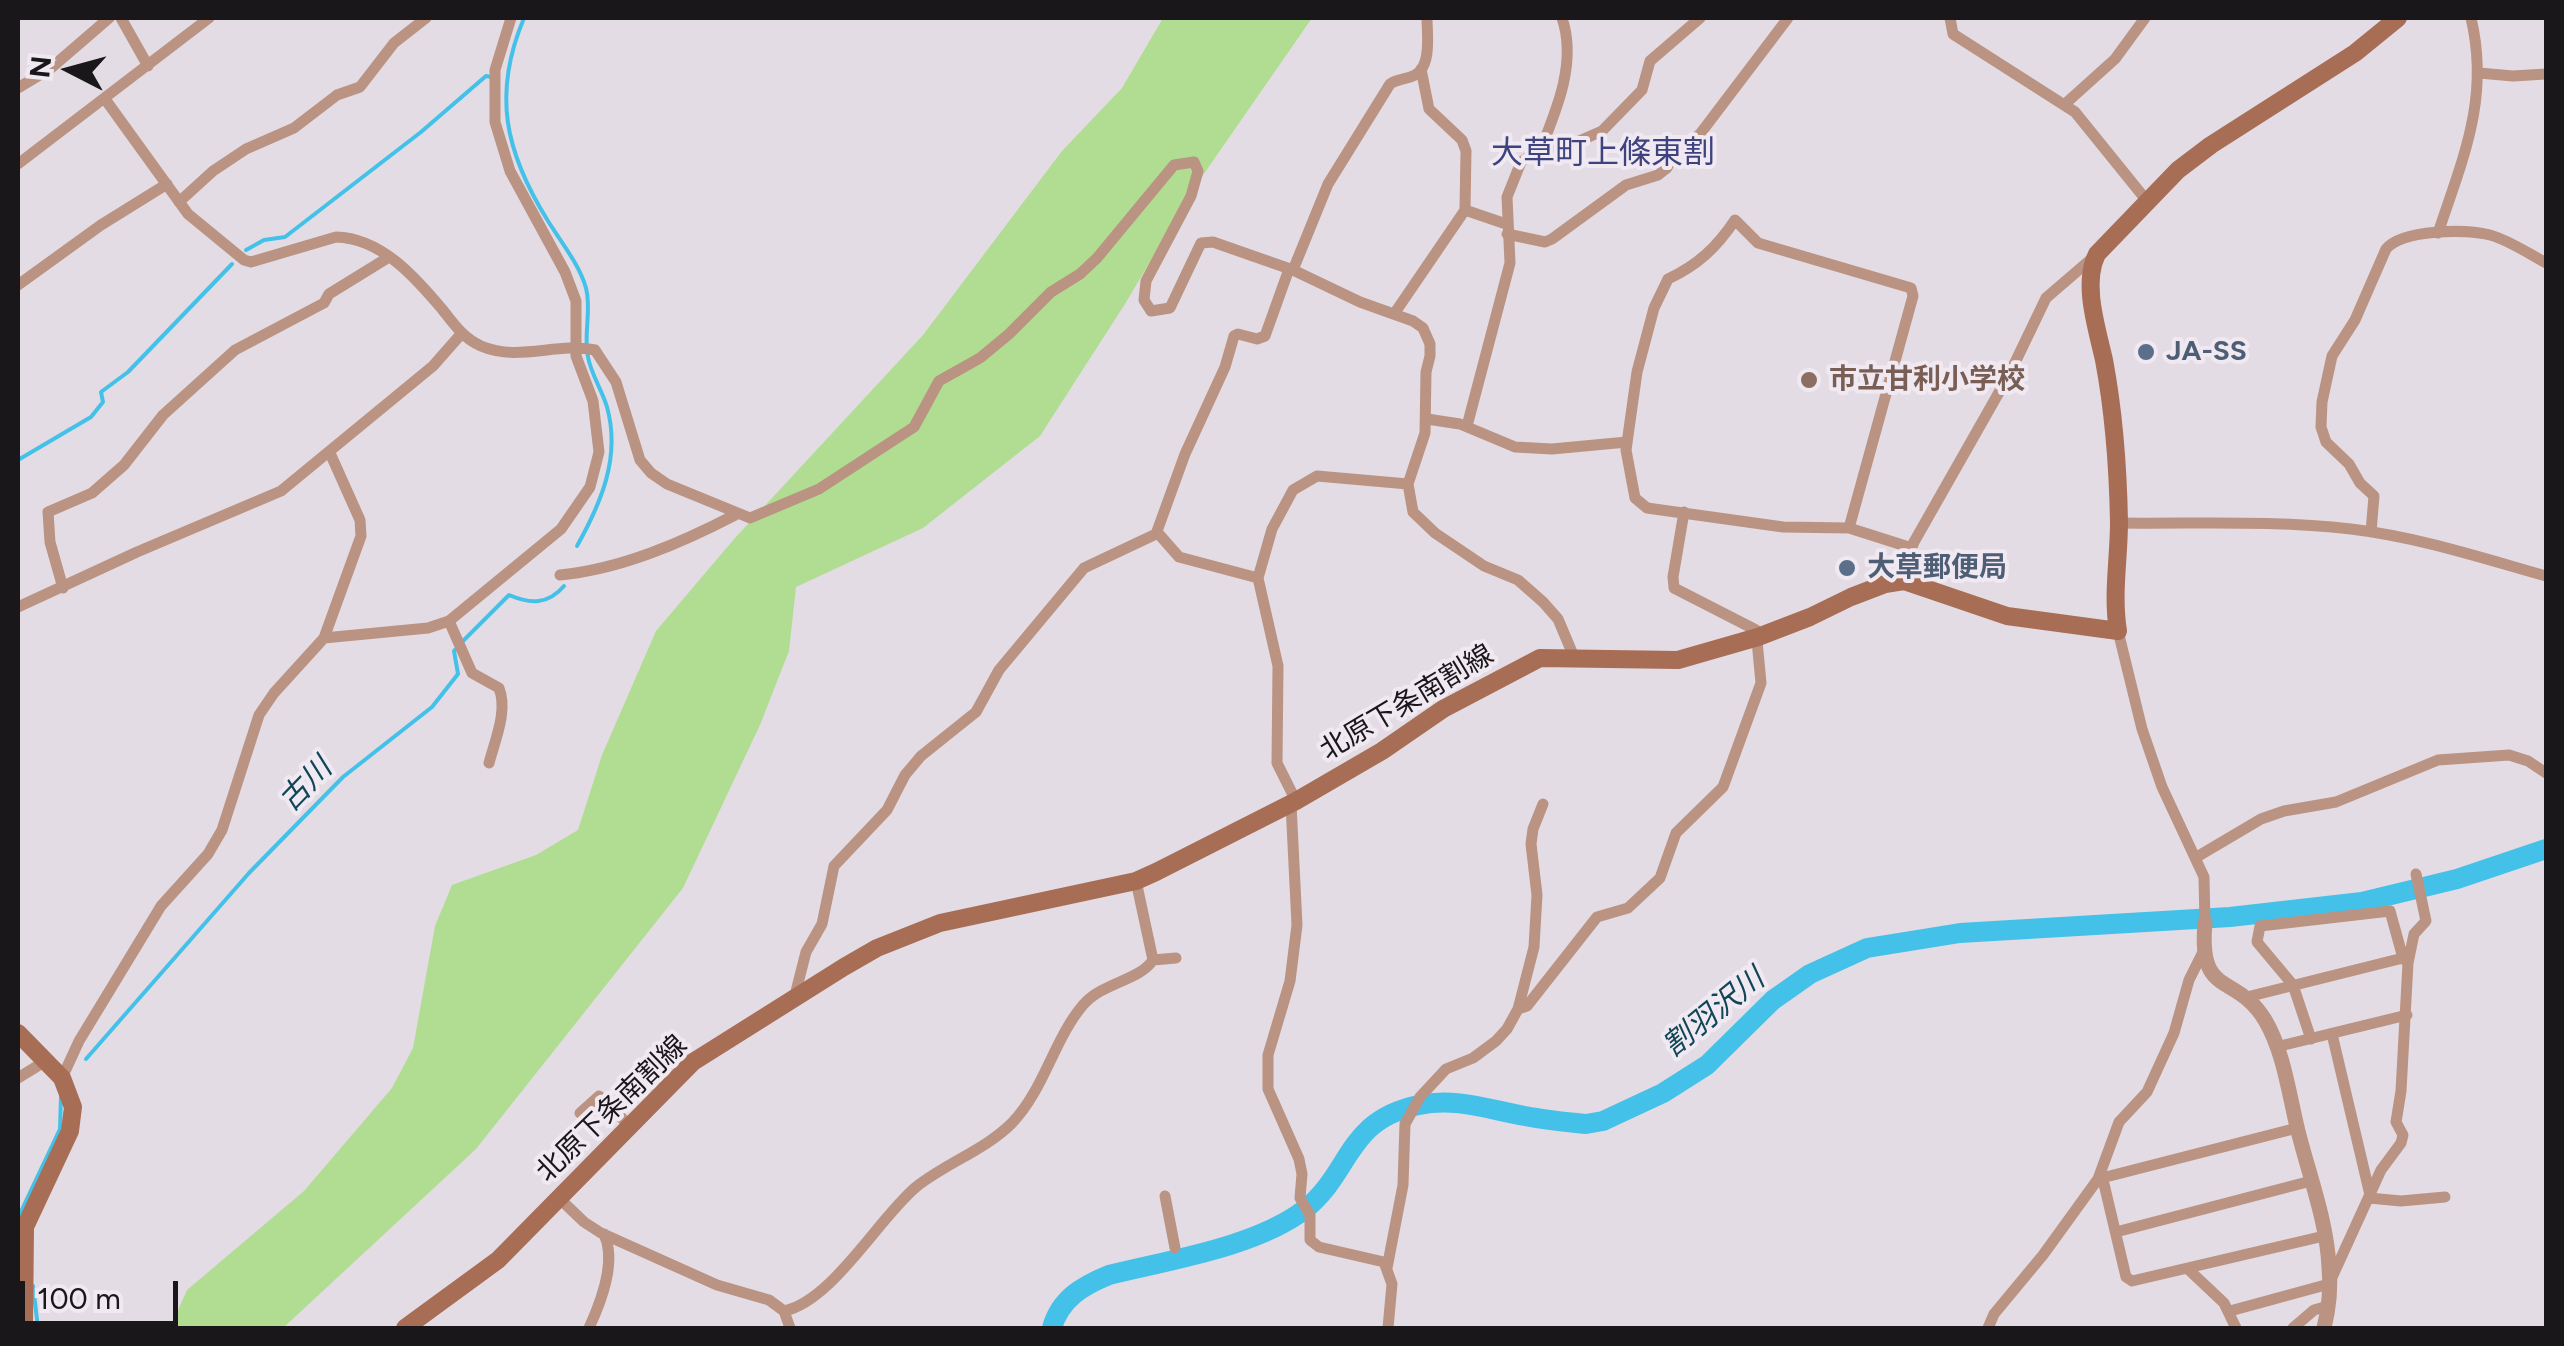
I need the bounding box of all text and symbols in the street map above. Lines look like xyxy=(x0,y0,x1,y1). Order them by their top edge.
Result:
north arrow xyxy=(20,20,120,120)
text: N xyxy=(22,54,58,79)
district label: 大草町上條東割 xyxy=(1491,135,1715,173)
place label: JA-SS xyxy=(2166,335,2247,369)
marker: JA-SS xyxy=(2135,341,2157,363)
place label: 市立甘利小学校 xyxy=(1829,363,2025,397)
marker: 市立甘利小学校 xyxy=(1798,369,1820,391)
place label: 大草郵便局 xyxy=(1867,551,2007,585)
marker: 大草郵便局 xyxy=(1836,557,1858,579)
street label: 北原下条南割線 xyxy=(1314,638,1500,768)
water label: 古川 xyxy=(272,751,340,819)
water label: 割羽沢川 xyxy=(1656,961,1772,1065)
street label: 北原下条南割線 xyxy=(530,1029,694,1189)
scale bar xyxy=(25,1261,182,1323)
text: 100 m xyxy=(37,1280,121,1317)

